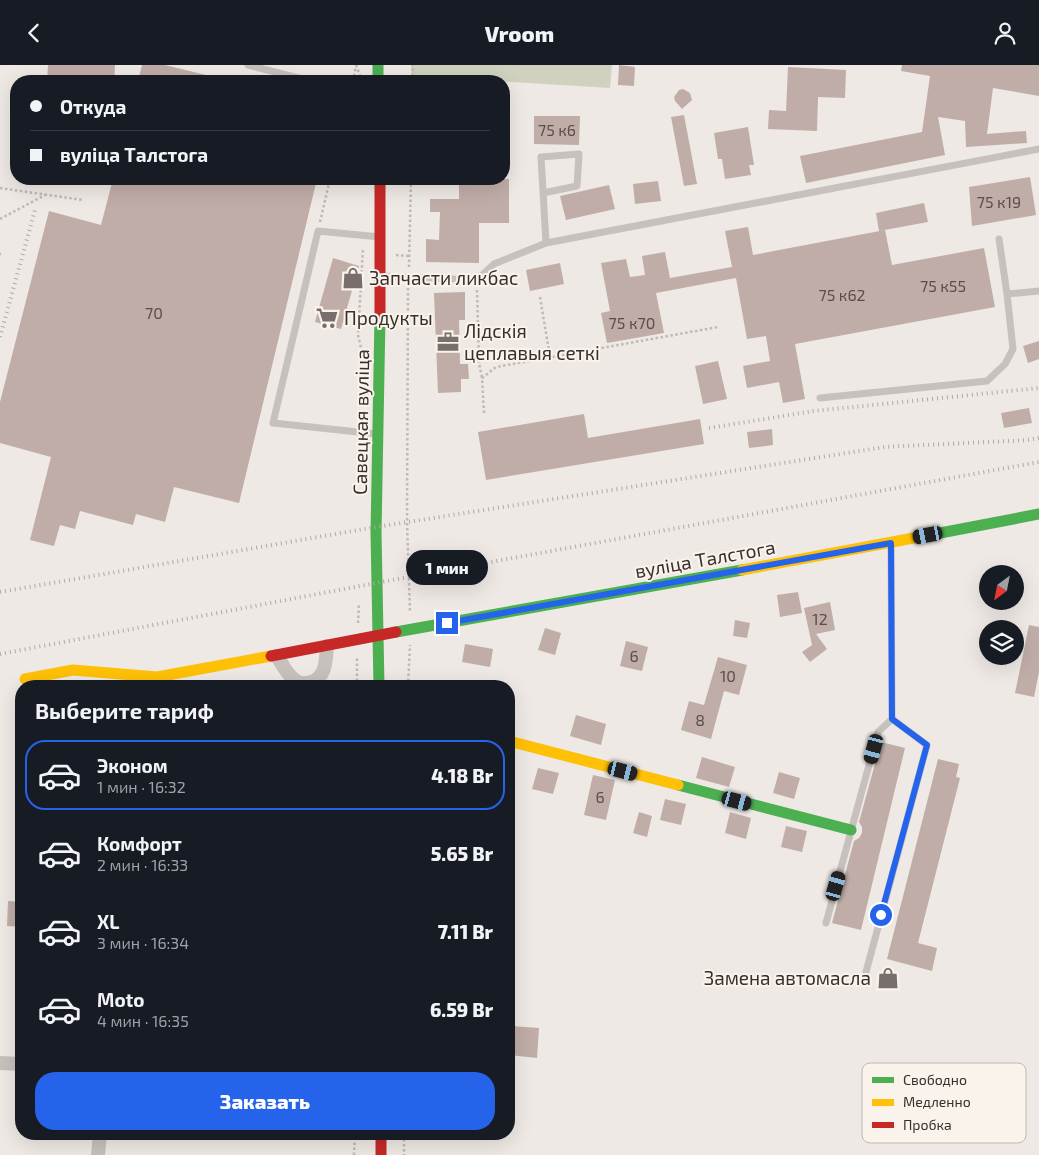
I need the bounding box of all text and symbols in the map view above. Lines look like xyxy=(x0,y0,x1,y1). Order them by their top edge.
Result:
icon: back xyxy=(20,19,48,47)
icon: person xyxy=(991,19,1019,47)
text: Vroom xyxy=(485,20,554,46)
text: Откуда xyxy=(60,95,126,118)
house number: 75 к6 xyxy=(538,120,576,139)
text: вуліца Талстога xyxy=(60,143,208,166)
house number: 75 к19 xyxy=(977,192,1021,211)
shop icon: Запчасти ликбас xyxy=(340,265,366,291)
place label: Запчасти ликбас xyxy=(369,266,518,289)
house number: 75 к55 xyxy=(920,276,966,295)
house number: 75 к62 xyxy=(818,285,866,304)
house number: 70 xyxy=(145,303,163,322)
supermarket icon: Продукты xyxy=(314,305,340,331)
place label: Продукты xyxy=(344,306,433,330)
house number: 75 к70 xyxy=(609,313,655,332)
place label: Лідскія цеплавыя сеткі xyxy=(464,319,600,364)
office icon: Лідскія цеплавыя сеткі xyxy=(435,329,461,355)
street label: Савецкая вуліца xyxy=(348,349,374,495)
car xyxy=(911,525,944,545)
street label: вуліца Талстога xyxy=(633,535,777,583)
callout: 1 мин xyxy=(406,551,488,585)
text: 1 мин xyxy=(425,558,469,577)
north arrow xyxy=(979,565,1024,610)
map controls xyxy=(979,565,1024,665)
house number: 12 xyxy=(812,609,828,628)
route end xyxy=(436,612,458,634)
button: layers xyxy=(979,620,1024,665)
house number: 6 xyxy=(629,646,639,665)
house number: 10 xyxy=(720,666,736,685)
text: Выберите тариф xyxy=(35,697,214,723)
house number: 8 xyxy=(695,710,705,729)
car xyxy=(862,733,885,765)
icon: car xyxy=(37,753,82,798)
text: Эконом xyxy=(97,754,168,777)
car xyxy=(606,760,639,782)
text: 4.18 Br xyxy=(431,764,493,787)
text: 1 мин · 16:32 xyxy=(97,777,186,796)
house number: 6 xyxy=(595,787,605,806)
car xyxy=(720,790,753,812)
icon: car xyxy=(37,831,82,876)
text: Комфорт xyxy=(97,832,182,855)
text: 5.65 Br xyxy=(431,842,493,865)
text: 2 мин · 16:33 xyxy=(97,855,188,874)
car xyxy=(824,870,847,902)
route start xyxy=(870,904,892,926)
icon: car xyxy=(37,909,82,954)
text: XL xyxy=(97,910,119,933)
text: 7.11 Br xyxy=(438,920,493,943)
text: 3 мин · 16:34 xyxy=(97,933,189,952)
shop icon: Замена автомасла xyxy=(875,965,901,991)
place label: Замена автомасла xyxy=(704,966,871,989)
icon: car xyxy=(37,987,82,1032)
text: Moto xyxy=(97,988,145,1011)
text: 6.59 Br xyxy=(430,998,493,1021)
text: 4 мин · 16:35 xyxy=(97,1011,189,1030)
legend xyxy=(862,1063,1026,1143)
text: Свободно xyxy=(903,1071,967,1088)
button: Заказать xyxy=(35,1072,495,1130)
text: Медленно xyxy=(903,1093,971,1110)
text: Пробка xyxy=(903,1116,952,1133)

